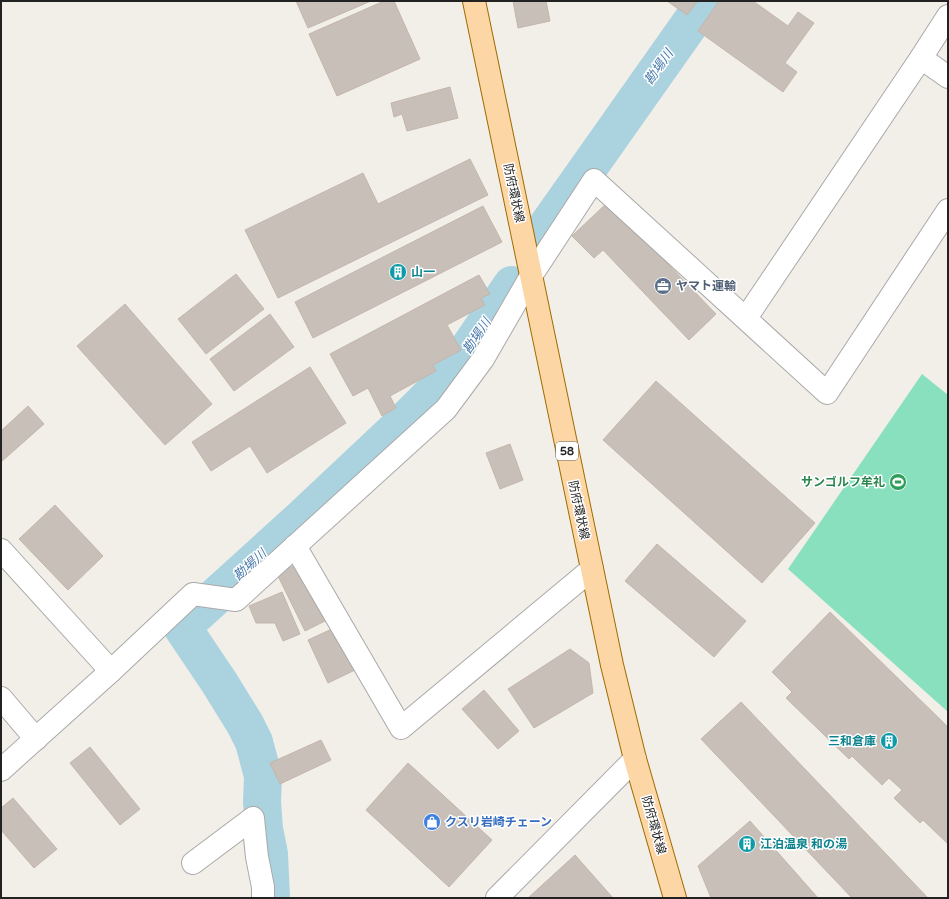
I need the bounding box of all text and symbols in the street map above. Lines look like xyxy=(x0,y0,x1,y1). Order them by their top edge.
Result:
water label: 勘場川 xyxy=(641,45,678,88)
street label: 防府環状線 xyxy=(501,162,527,224)
building icon: 山一 xyxy=(388,262,408,282)
place label: 山一 xyxy=(411,265,435,279)
office icon: ヤマト運輸 xyxy=(653,276,673,296)
place label: ヤマト運輸 xyxy=(676,279,736,293)
water label: 勘場川 xyxy=(459,314,496,357)
road number: 58 xyxy=(556,442,578,460)
sports icon: サンゴルフ牟礼 xyxy=(888,472,908,492)
place label: サンゴルフ牟礼 xyxy=(801,475,885,489)
street label: 防府環状線 xyxy=(566,479,592,541)
water label: 勘場川 xyxy=(230,545,271,584)
building icon: 三和倉庫 xyxy=(879,731,899,751)
place label: 三和倉庫 xyxy=(828,734,876,748)
street label: 防府環状線 xyxy=(639,794,669,856)
shop icon: クスリ岩崎チェーン xyxy=(422,812,442,832)
place label: クスリ岩崎チェーン xyxy=(445,815,552,829)
building icon: 江泊温泉 和の湯 xyxy=(737,834,757,854)
place label: 江泊温泉 和の湯 xyxy=(760,837,847,851)

